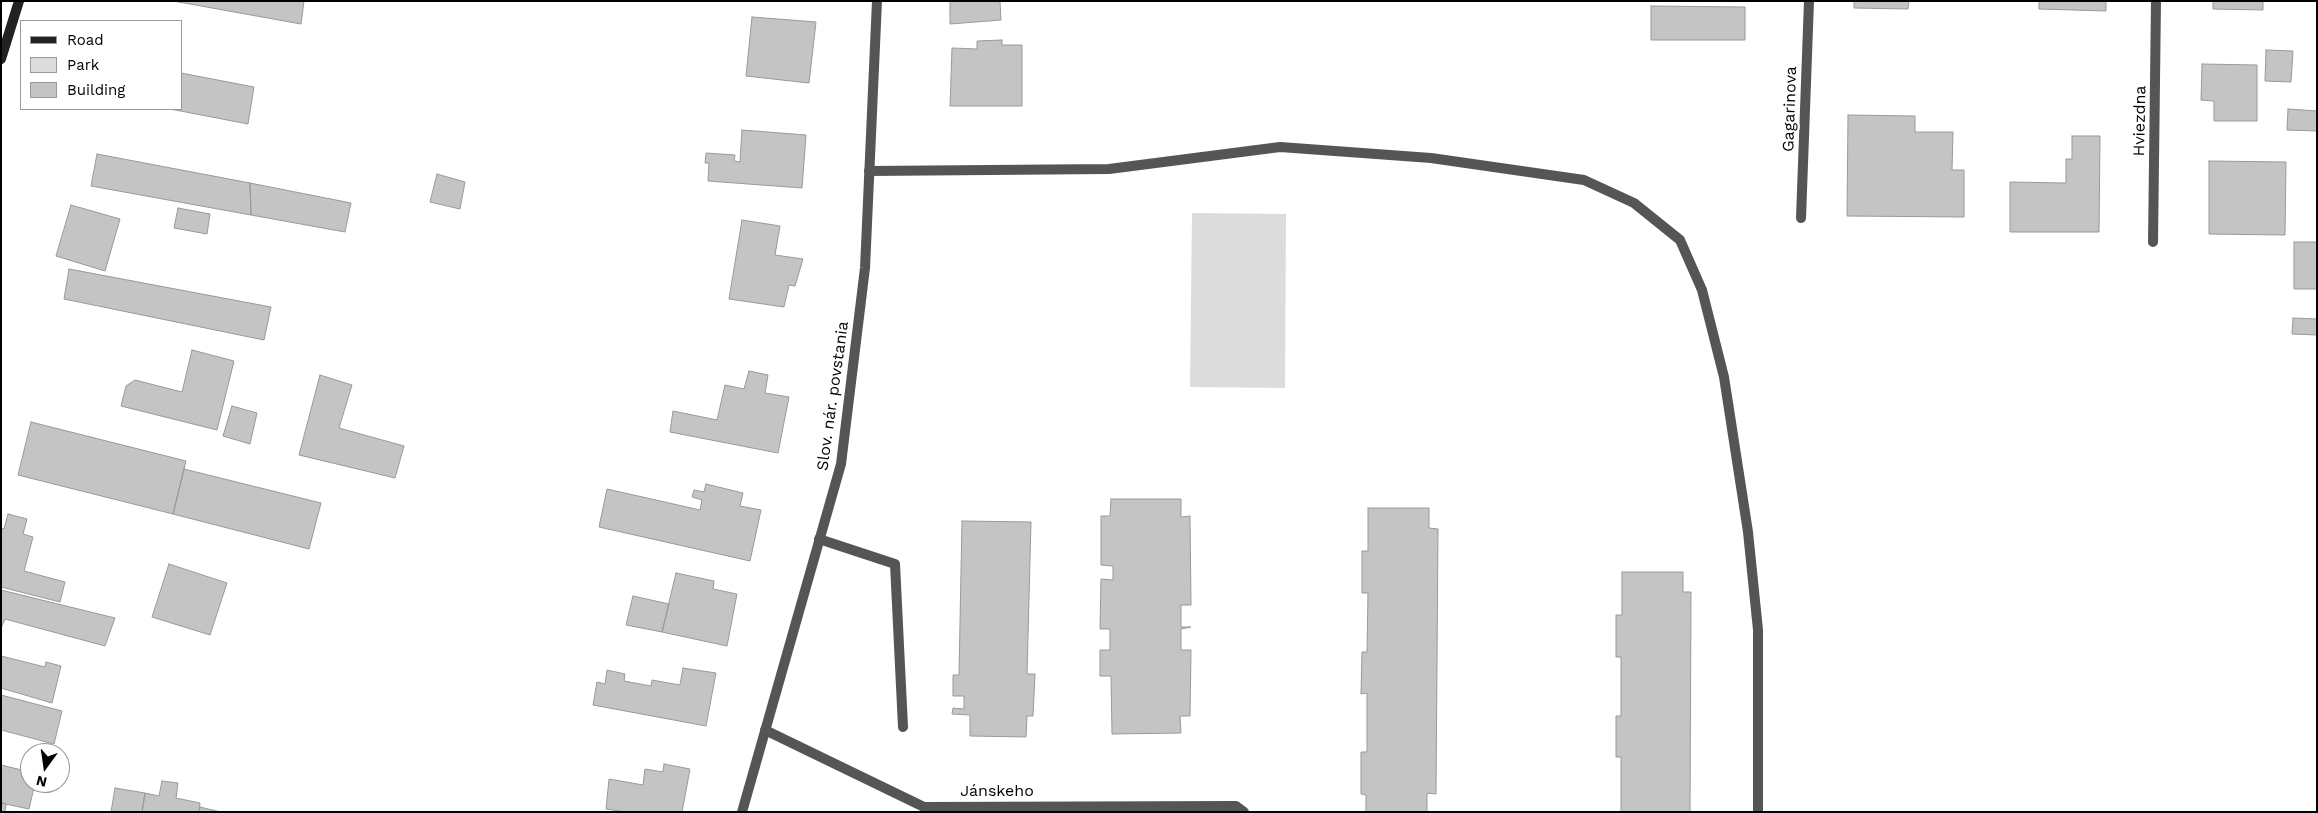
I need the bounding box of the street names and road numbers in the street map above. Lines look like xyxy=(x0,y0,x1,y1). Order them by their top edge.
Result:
street label: Gagarinova xyxy=(1779,66,1801,152)
street label: Hviezdna xyxy=(2130,85,2150,157)
street label: Slov. nár. povstania xyxy=(813,320,853,472)
street label: Jánskeho xyxy=(960,781,1034,801)

